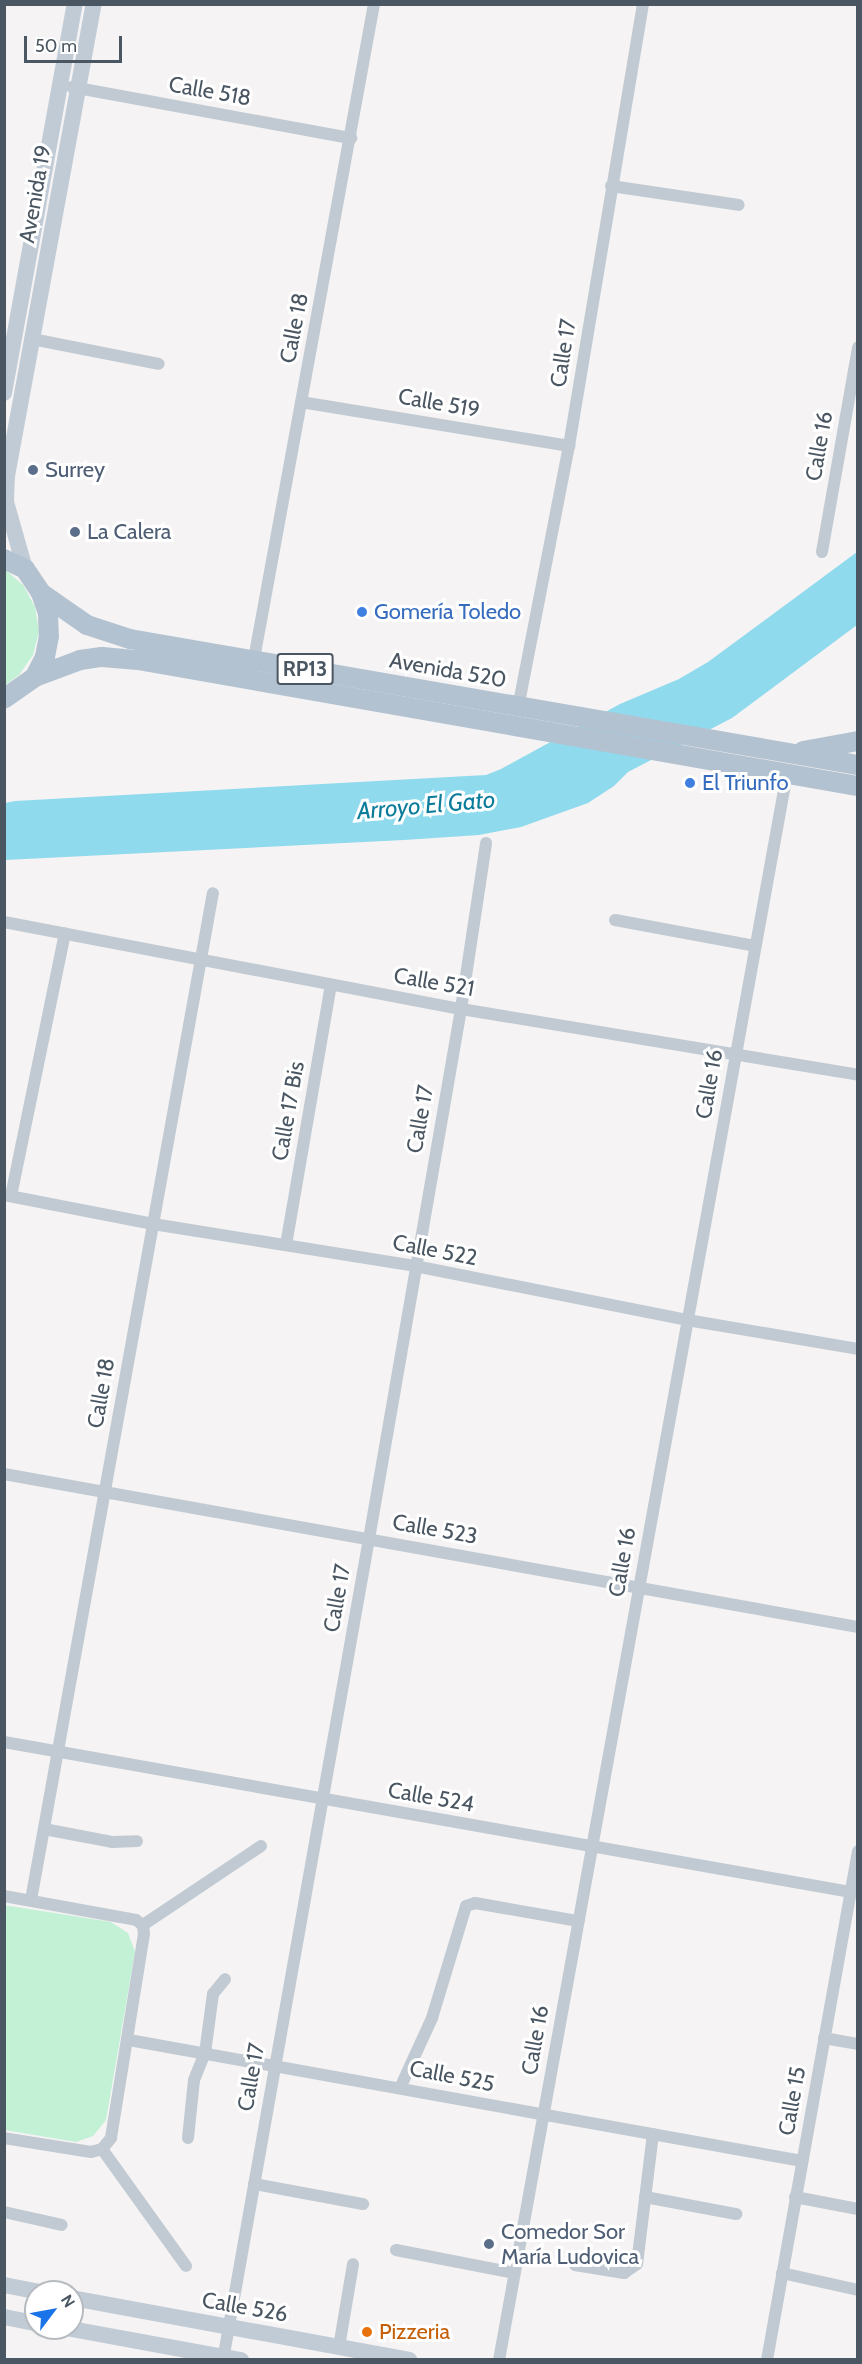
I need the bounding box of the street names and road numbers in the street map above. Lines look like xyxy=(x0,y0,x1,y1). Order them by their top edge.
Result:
street label: Calle 518 xyxy=(167,71,253,111)
street label: Avenida 19 xyxy=(13,143,57,245)
street label: Calle 18 xyxy=(274,291,314,365)
street label: Calle 17 xyxy=(545,317,581,389)
street label: Calle 519 xyxy=(396,383,482,423)
street label: Calle 16 xyxy=(800,409,838,483)
street label: Avenida 520 xyxy=(388,647,508,693)
road number: RP13 xyxy=(276,651,334,687)
street label: Calle 521 xyxy=(392,962,476,1002)
street label: Calle 16 xyxy=(690,1047,728,1121)
street label: Calle 17 Bis xyxy=(266,1059,310,1163)
street label: Calle 17 xyxy=(401,1083,439,1155)
street label: Calle 522 xyxy=(390,1229,480,1271)
street label: Calle 18 xyxy=(82,1356,120,1430)
street label: Calle 523 xyxy=(390,1509,480,1549)
street label: Calle 16 xyxy=(603,1525,641,1599)
street label: Calle 17 xyxy=(318,1562,356,1634)
street label: Calle 524 xyxy=(386,1776,476,1818)
street label: Calle 16 xyxy=(516,2003,554,2077)
street label: Calle 17 xyxy=(232,2041,270,2113)
street label: Calle 525 xyxy=(407,2055,497,2097)
street label: Calle 15 xyxy=(773,2064,811,2138)
street label: Calle 526 xyxy=(200,2286,290,2328)

